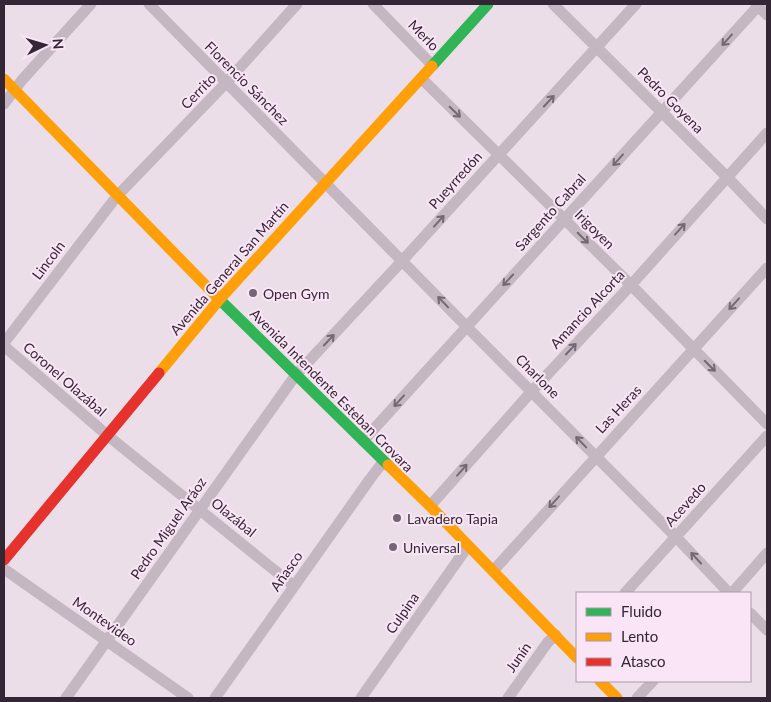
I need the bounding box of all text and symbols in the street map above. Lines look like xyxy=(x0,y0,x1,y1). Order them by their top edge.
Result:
street label: Merlo xyxy=(405,16,443,54)
north arrow xyxy=(20,20,70,70)
one-way arrow xyxy=(721,33,733,46)
text: N xyxy=(50,38,67,50)
street label: Florencio Sánchez xyxy=(202,38,292,128)
street label: Pedro Goyena xyxy=(634,63,708,137)
street label: Cerrito xyxy=(177,70,219,112)
one-way arrow xyxy=(543,94,554,107)
one-way arrow xyxy=(449,106,462,118)
street label: Pueyrredón xyxy=(425,148,485,212)
one-way arrow xyxy=(612,154,624,167)
street label: Sargento Cabral xyxy=(511,170,589,254)
street label: Avenida General San Martín xyxy=(166,198,292,338)
street label: Irigoyen xyxy=(572,206,618,252)
one-way arrow xyxy=(433,214,445,227)
one-way arrow xyxy=(675,223,686,236)
one-way arrow xyxy=(577,232,589,245)
street label: Lincoln xyxy=(28,237,68,283)
street label: Amancio Alcorta xyxy=(546,266,628,352)
one-way arrow xyxy=(502,274,514,287)
place label: Open Gym xyxy=(263,285,329,302)
marker: Open Gym xyxy=(247,287,259,299)
one-way arrow xyxy=(436,296,449,308)
one-way arrow xyxy=(729,297,740,310)
street label: Avenida Intendente Esteban Crovara xyxy=(247,305,417,475)
one-way arrow xyxy=(323,334,335,346)
street label: Coronel Olazábal xyxy=(20,338,110,420)
one-way arrow xyxy=(565,343,577,356)
street label: Charlone xyxy=(512,350,564,402)
one-way arrow xyxy=(704,360,716,372)
street label: Las Heras xyxy=(591,381,645,437)
one-way arrow xyxy=(393,394,405,407)
one-way arrow xyxy=(576,437,588,449)
one-way arrow xyxy=(456,463,468,476)
street label: Pedro Miguel Aráoz xyxy=(127,474,209,582)
street label: Acevedo xyxy=(661,478,709,529)
street label: Olazábal xyxy=(208,494,260,540)
one-way arrow xyxy=(549,495,560,508)
place label: Lavadero Tapia xyxy=(407,510,498,527)
marker: Lavadero Tapia xyxy=(391,512,403,524)
place label: Universal xyxy=(403,539,460,556)
marker: Universal xyxy=(387,541,399,553)
street label: Añasco xyxy=(266,548,306,594)
one-way arrow xyxy=(690,551,702,564)
street label: Culpina xyxy=(382,589,422,637)
legend xyxy=(576,592,751,682)
street label: Montevideo xyxy=(70,593,140,649)
text: Fluido xyxy=(621,602,662,620)
text: Lento xyxy=(621,627,658,645)
street label: Junín xyxy=(502,639,534,675)
text: Atasco xyxy=(621,652,666,670)

